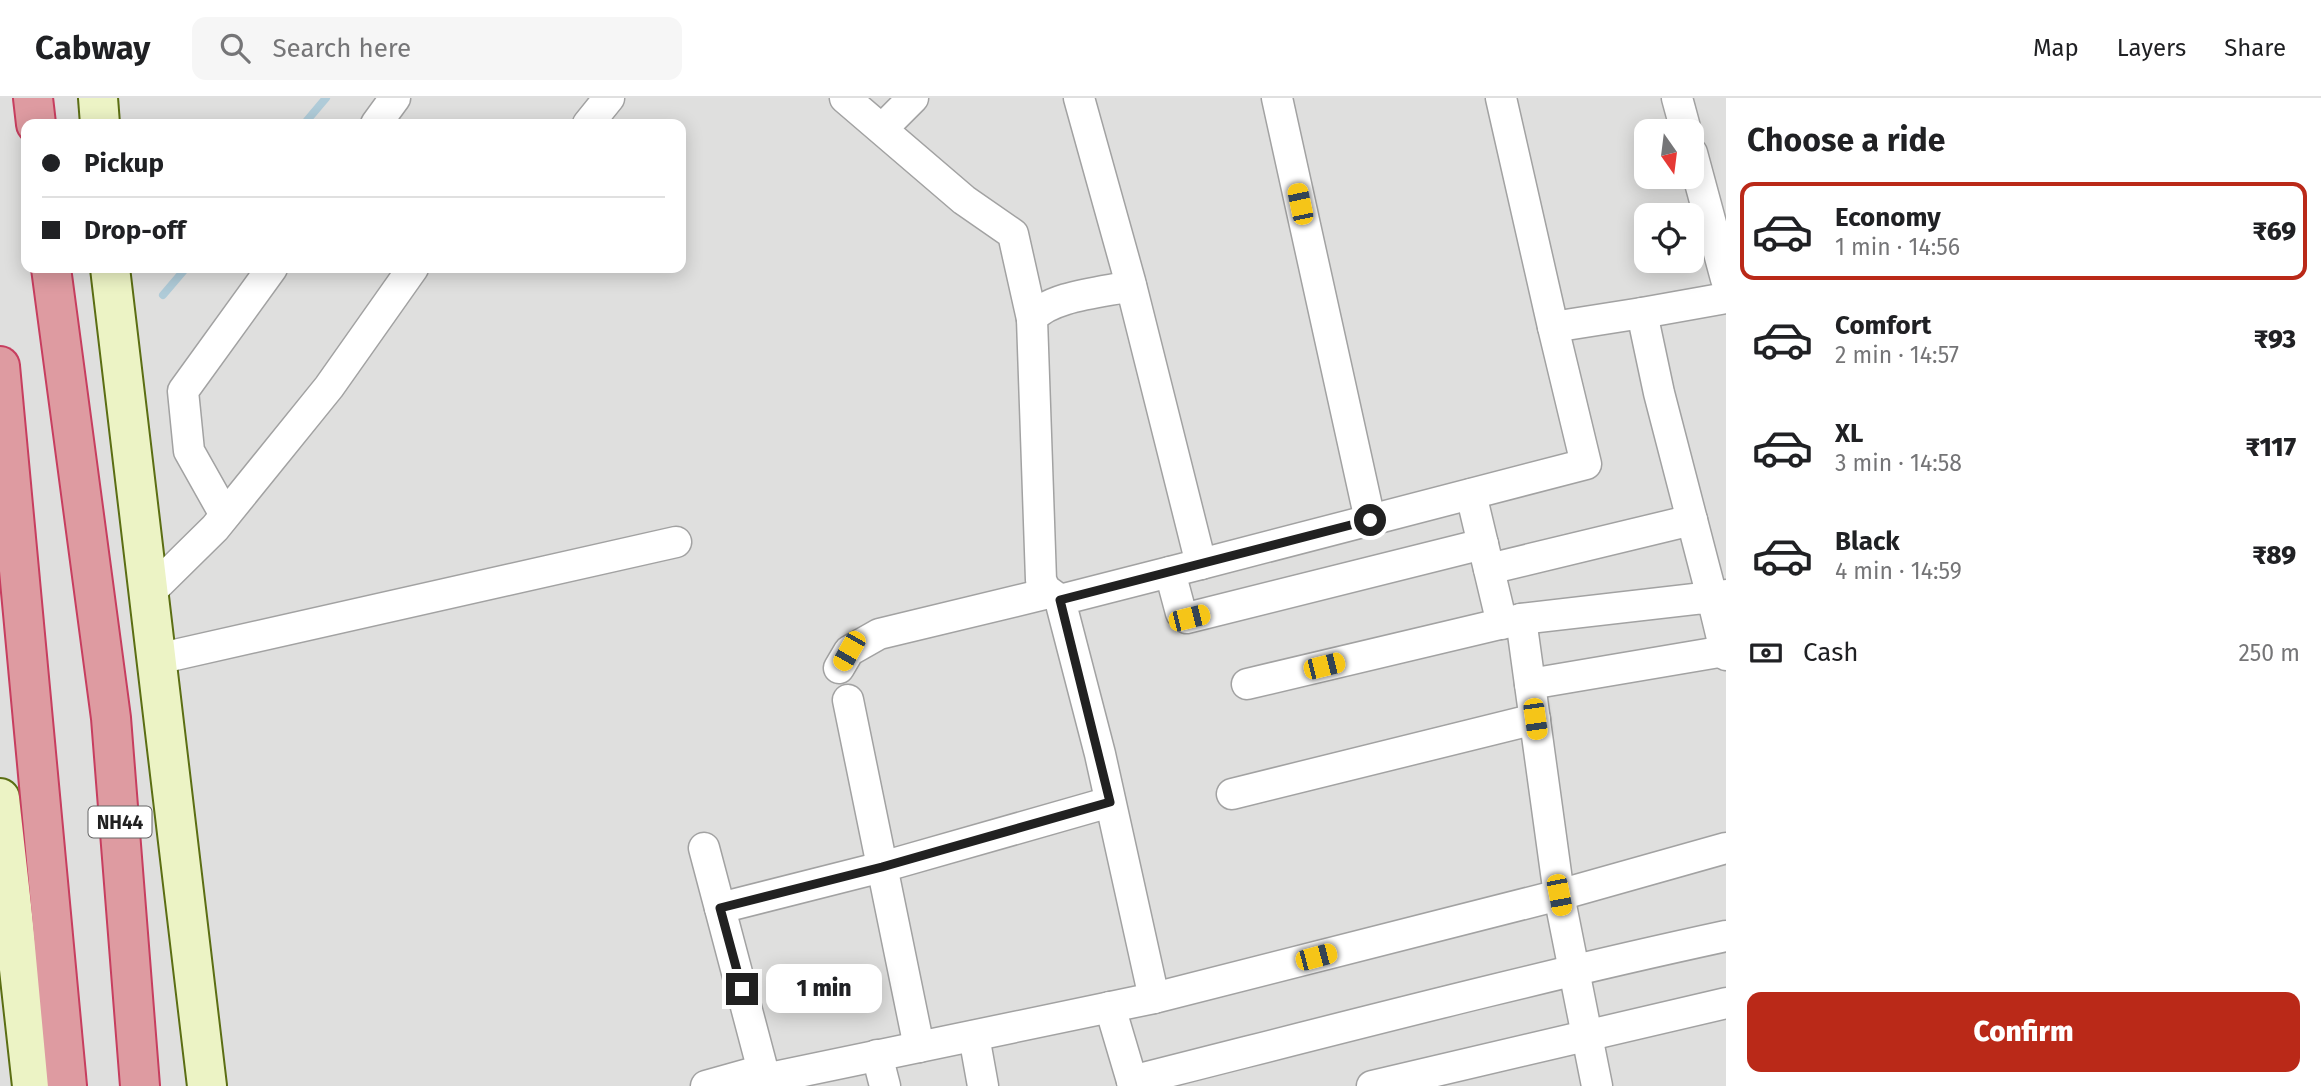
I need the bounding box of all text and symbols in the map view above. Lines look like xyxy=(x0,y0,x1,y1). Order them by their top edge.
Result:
search box xyxy=(192,17,682,80)
text: Cabway xyxy=(35,28,150,68)
icon: search xyxy=(216,29,254,67)
text: Search here xyxy=(272,33,411,64)
text: Map xyxy=(2033,34,2079,62)
text: Layers xyxy=(2117,34,2186,62)
text: Share xyxy=(2224,34,2286,62)
north arrow xyxy=(1634,119,1704,189)
map controls xyxy=(1634,119,1704,273)
text: Choose a ride xyxy=(1747,121,1945,159)
text: Pickup xyxy=(84,148,164,179)
car xyxy=(1286,181,1315,227)
icon: car xyxy=(1751,200,1814,263)
text: Economy xyxy=(1835,202,1941,233)
button: locate xyxy=(1634,203,1704,273)
text: Drop-off xyxy=(84,215,186,246)
text: ₹69 xyxy=(2252,216,2296,247)
text: 1 min · 14:56 xyxy=(1835,233,1960,261)
icon: car xyxy=(1751,308,1814,371)
text: Comfort xyxy=(1835,310,1931,341)
text: ₹93 xyxy=(2254,324,2296,355)
text: 2 min · 14:57 xyxy=(1835,341,1959,369)
icon: car xyxy=(1751,416,1814,479)
text: XL xyxy=(1835,418,1863,449)
text: ₹117 xyxy=(2245,432,2296,463)
text: 3 min · 14:58 xyxy=(1835,449,1962,477)
route start xyxy=(1354,504,1386,536)
icon: car xyxy=(1751,524,1814,587)
text: Black xyxy=(1835,526,1900,557)
text: ₹89 xyxy=(2252,540,2296,571)
text: 4 min · 14:59 xyxy=(1835,557,1962,585)
car xyxy=(1167,603,1212,633)
car xyxy=(830,628,869,674)
icon: cash xyxy=(1747,634,1785,672)
text: Cash xyxy=(1803,637,1859,668)
text: 250 m xyxy=(2238,639,2300,667)
car xyxy=(1302,651,1347,681)
car xyxy=(1522,697,1549,741)
road number: NH44 xyxy=(88,806,152,838)
car xyxy=(1545,872,1574,918)
car xyxy=(1293,941,1340,973)
callout: 1 min xyxy=(766,964,882,1014)
route end xyxy=(726,973,758,1005)
text: 1 min xyxy=(796,974,852,1002)
button: Confirm xyxy=(1747,992,2300,1072)

